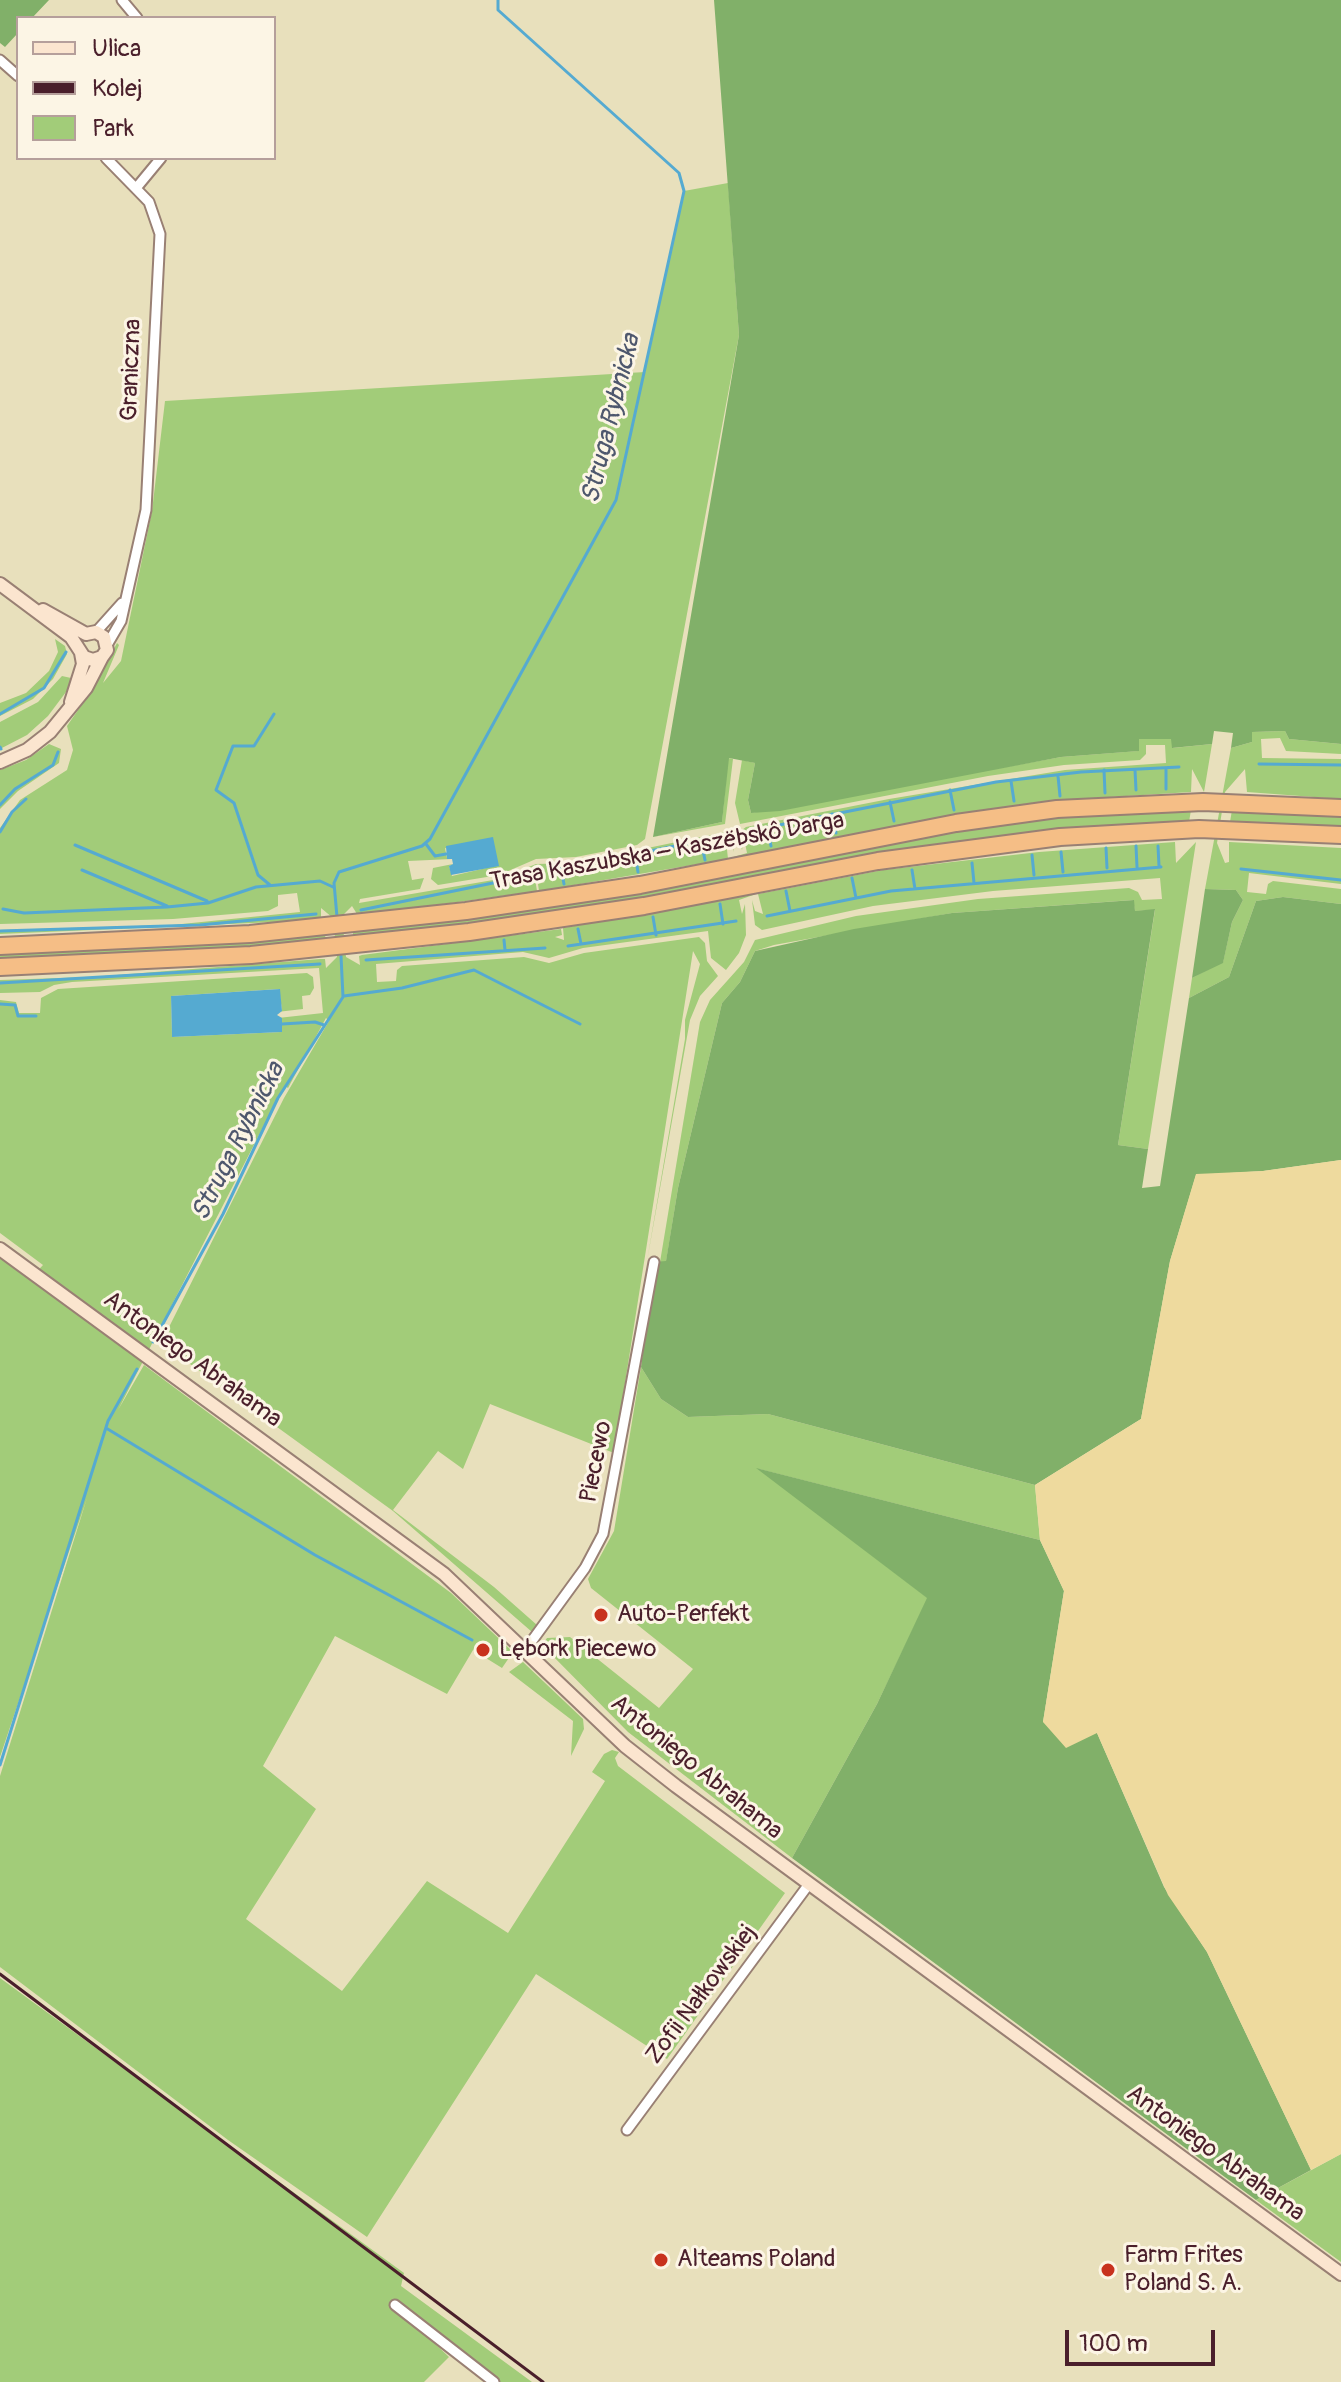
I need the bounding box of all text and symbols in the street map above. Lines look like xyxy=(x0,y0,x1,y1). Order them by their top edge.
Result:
legend xyxy=(16,16,276,160)
text: Ulica xyxy=(92,34,141,63)
text: Kolej xyxy=(92,74,142,103)
text: Park xyxy=(92,114,134,143)
street label: Graniczna xyxy=(116,318,148,422)
water label: Struga Rybnicka xyxy=(576,331,648,507)
street label: Trasa Kaszubska – Kaszëbskô Darga xyxy=(488,807,846,897)
water label: Struga Rybnicka xyxy=(186,1058,292,1226)
street label: Antoniego Abrahama xyxy=(97,1286,287,1434)
street label: Piecewo xyxy=(575,1419,619,1505)
place label: Auto-Perfekt xyxy=(617,1601,749,1629)
marker: Auto-Perfekt xyxy=(592,1606,610,1624)
place label: Lębork Piecewo xyxy=(499,1636,656,1664)
marker: Lębork Piecewo xyxy=(474,1641,492,1659)
street label: Antoniego Abrahama xyxy=(604,1690,788,1846)
street label: Zofii Nałkowskiej xyxy=(640,1920,764,2070)
street label: Antoniego Abrahama xyxy=(1120,2080,1310,2228)
place label: Farm Frites Poland S. A. xyxy=(1124,2242,1243,2298)
place label: Alteams Poland xyxy=(677,2246,835,2274)
marker: Alteams Poland xyxy=(652,2251,670,2269)
marker: Farm Frites Poland S. A. xyxy=(1099,2261,1117,2279)
scale bar xyxy=(1069,2314,1219,2364)
text: 100 m xyxy=(1079,2329,1148,2358)

